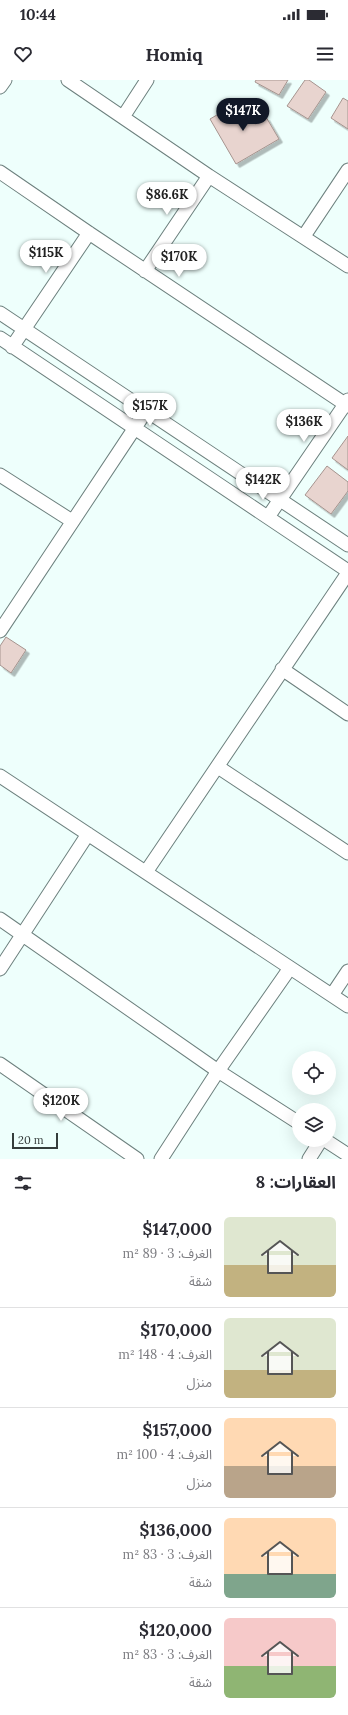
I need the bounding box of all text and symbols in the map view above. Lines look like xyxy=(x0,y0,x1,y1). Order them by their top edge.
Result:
text: 10:44 xyxy=(20,5,56,24)
icon: heart xyxy=(12,43,34,65)
text: Homiq xyxy=(146,43,203,66)
icon: menu xyxy=(314,43,336,65)
pin: $147K xyxy=(215,98,271,132)
text: $147K xyxy=(225,102,261,119)
pin: $86.6K xyxy=(134,182,200,216)
text: $86.6K xyxy=(146,186,188,203)
pin: $115K xyxy=(18,240,74,274)
text: $115K xyxy=(29,244,63,261)
pin: $170K xyxy=(151,244,207,278)
text: $170K xyxy=(161,248,197,265)
pin: $157K xyxy=(122,393,178,427)
text: $157K xyxy=(132,397,168,414)
pin: $136K xyxy=(276,409,332,443)
text: $136K xyxy=(286,413,322,430)
pin: $142K xyxy=(235,467,291,501)
text: $142K xyxy=(245,471,281,488)
map controls xyxy=(292,1051,336,1147)
button: locate xyxy=(292,1051,336,1095)
pin: $120K xyxy=(33,1088,89,1122)
text: $120K xyxy=(42,1092,80,1109)
button: layers xyxy=(292,1103,336,1147)
scale bar xyxy=(12,1131,58,1150)
text: 20 m xyxy=(18,1133,43,1147)
text: العقارات: 8 xyxy=(255,1171,336,1193)
icon: filters xyxy=(12,1172,34,1194)
text: $147,000 xyxy=(142,1218,212,1240)
icon: home xyxy=(256,1233,304,1281)
text: الغرف: 3 · 89 m² xyxy=(122,1245,212,1262)
text: شقة xyxy=(189,1273,212,1290)
text: $170,000 xyxy=(140,1319,212,1341)
icon: home xyxy=(256,1334,304,1382)
text: الغرف: 4 · 148 m² xyxy=(118,1346,212,1363)
text: منزل xyxy=(187,1374,212,1391)
text: $157,000 xyxy=(143,1419,212,1441)
icon: home xyxy=(256,1434,304,1482)
text: الغرف: 4 · 100 m² xyxy=(116,1446,212,1463)
text: منزل xyxy=(187,1474,212,1491)
text: $136,000 xyxy=(139,1519,212,1541)
icon: home xyxy=(256,1534,304,1582)
text: الغرف: 3 · 83 m² xyxy=(123,1546,212,1563)
text: شقة xyxy=(189,1574,212,1591)
text: $120,000 xyxy=(139,1619,212,1641)
icon: home xyxy=(256,1634,304,1682)
text: الغرف: 3 · 83 m² xyxy=(123,1646,212,1663)
text: شقة xyxy=(189,1674,212,1691)

